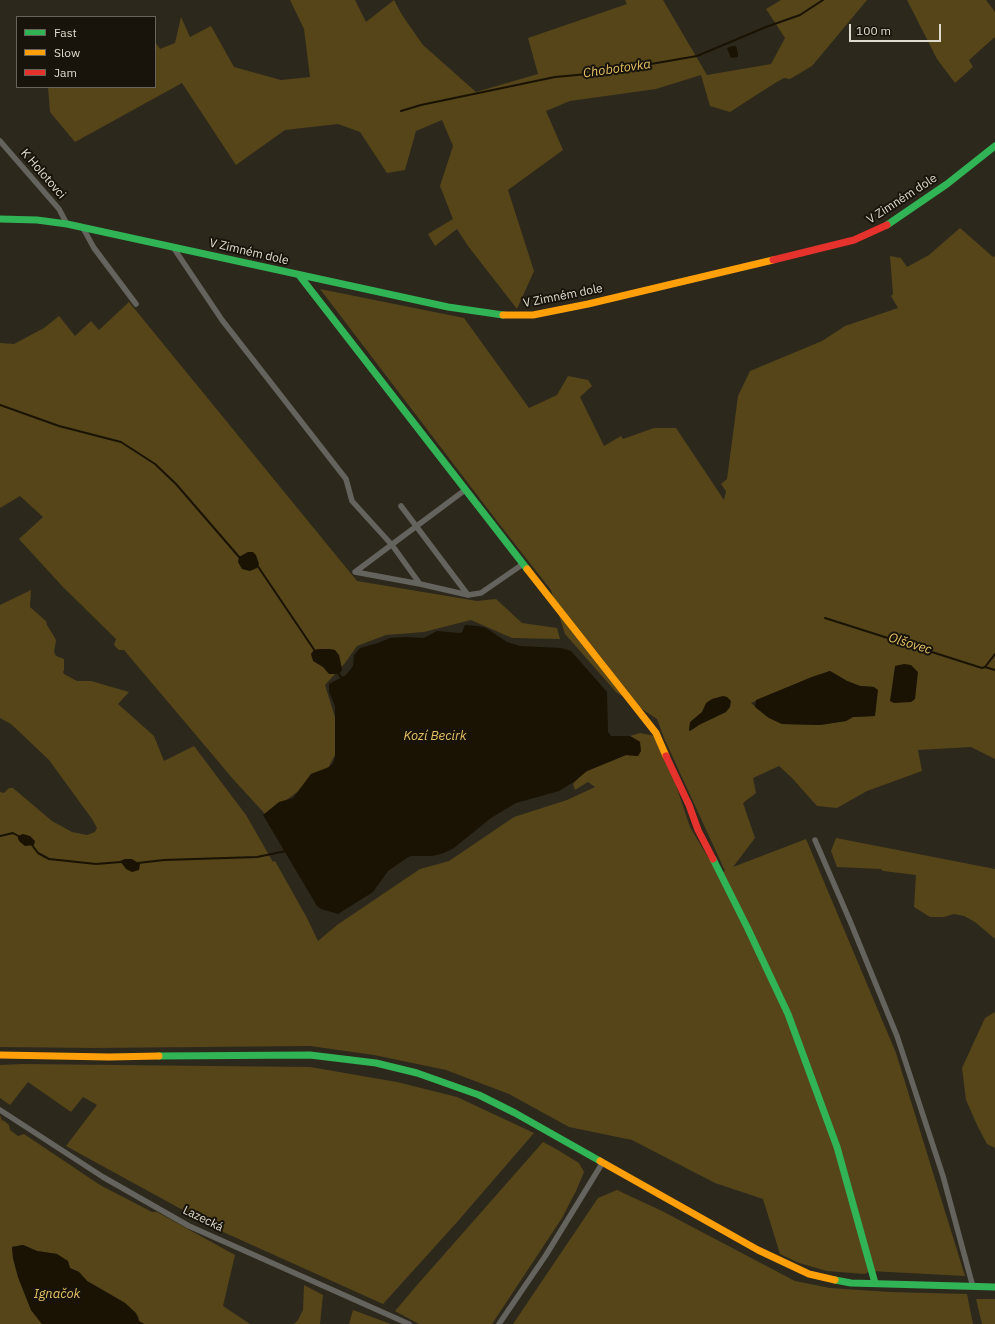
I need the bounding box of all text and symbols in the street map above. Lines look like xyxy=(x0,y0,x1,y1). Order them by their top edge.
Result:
legend xyxy=(16,16,156,88)
scale bar xyxy=(851,16,943,42)
text: 100 m xyxy=(856,23,891,38)
text: Fast xyxy=(54,25,77,40)
text: Slow xyxy=(54,45,80,60)
water label: Chobotovka xyxy=(582,57,652,81)
text: Jam xyxy=(54,65,77,80)
street label: K Holotovci xyxy=(17,146,69,202)
street label: V Zimném dole xyxy=(864,171,940,227)
street label: V Zimném dole xyxy=(208,236,290,268)
street label: V Zimném dole xyxy=(522,281,604,311)
water label: Olšovec xyxy=(886,630,934,658)
water label: Kozí Becirk xyxy=(404,728,466,744)
street label: Lazecká xyxy=(180,1203,226,1235)
water label: Ignačok xyxy=(34,1286,80,1302)

